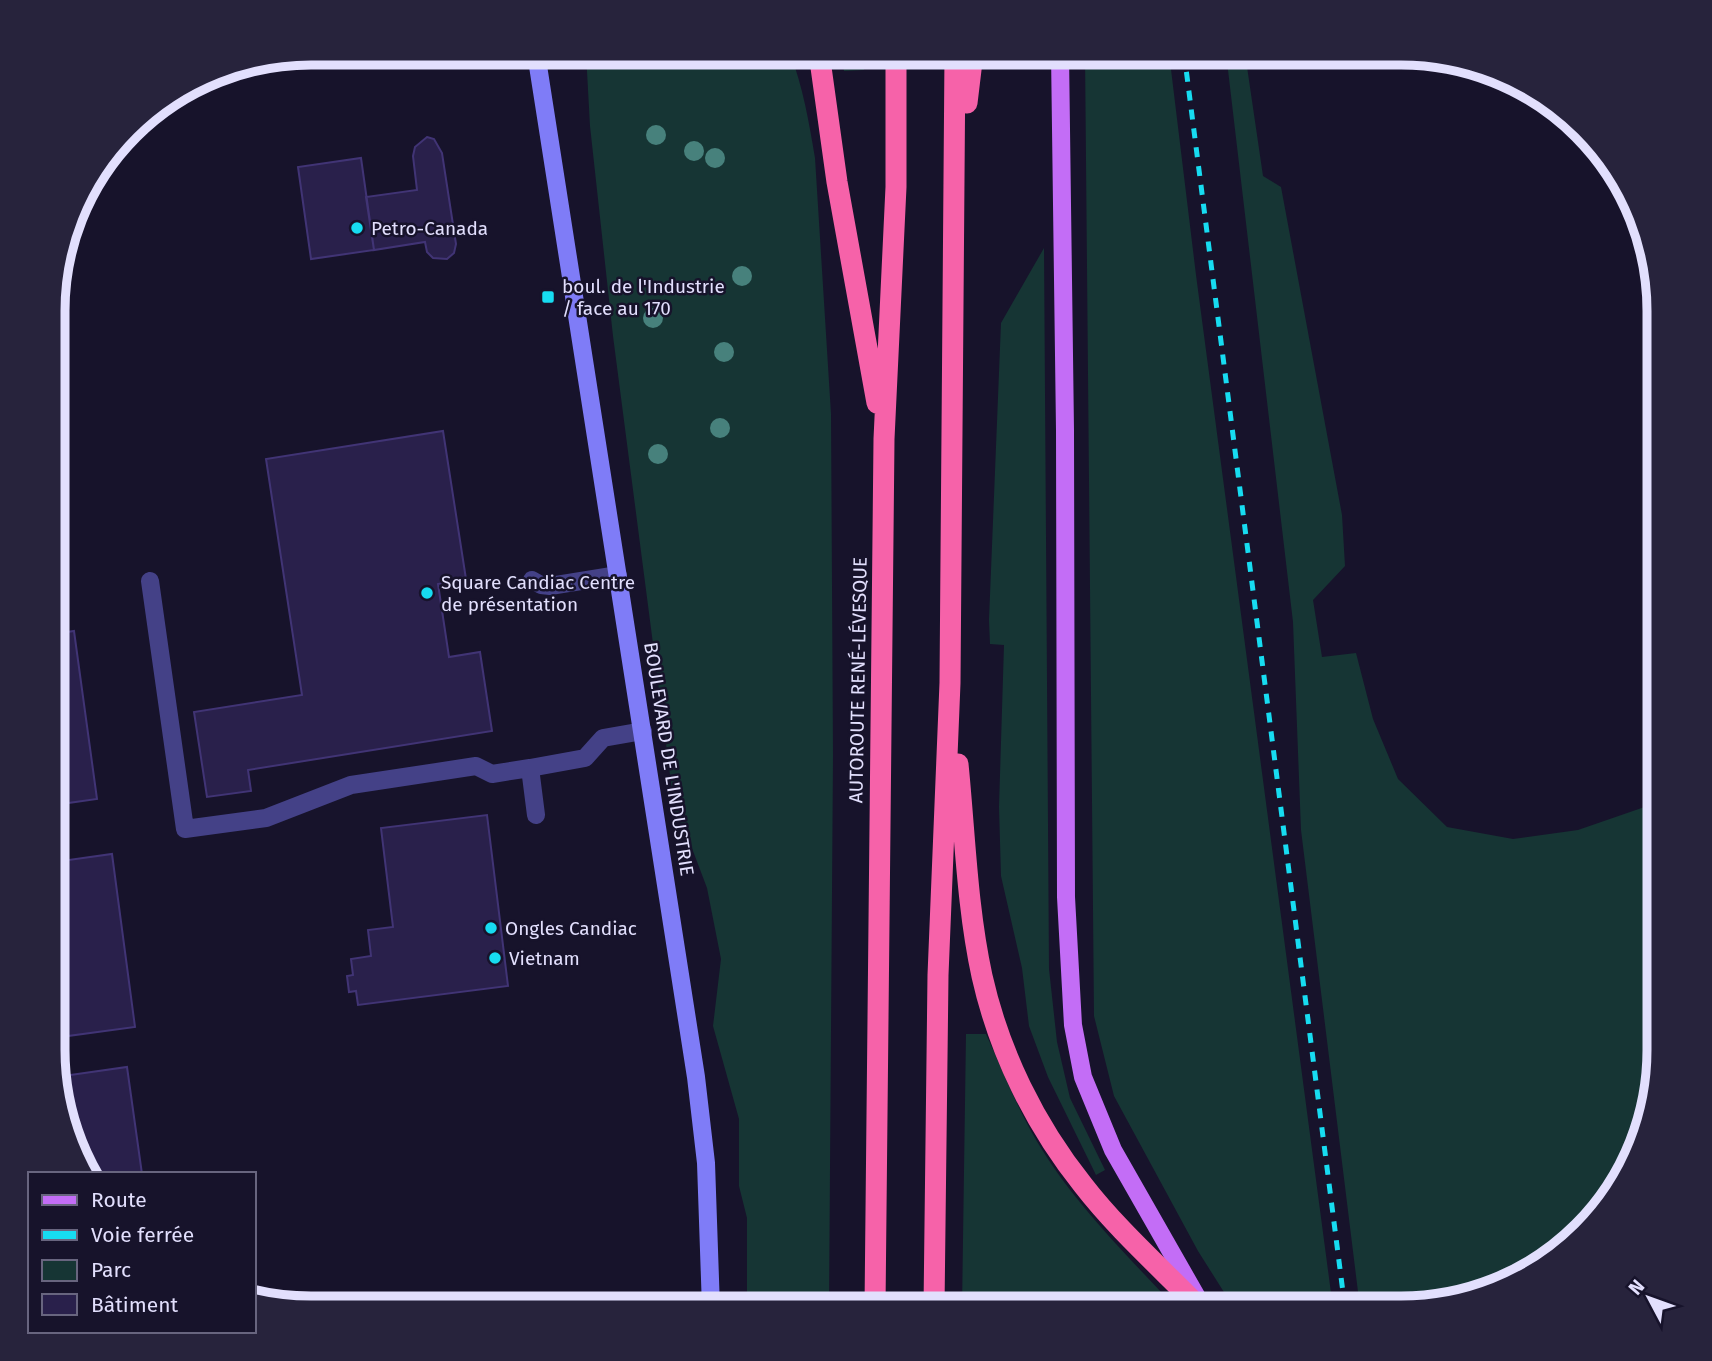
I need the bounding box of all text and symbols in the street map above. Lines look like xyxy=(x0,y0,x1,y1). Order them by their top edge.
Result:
place label: Petro-Canada xyxy=(371,217,488,240)
marker: Petro-Canada xyxy=(349,220,365,236)
place label: boul. de l'Industrie / face au 170 xyxy=(562,275,725,320)
marker: boul. de l'Industrie / face au 170 xyxy=(540,289,556,305)
street label: AUTOROUTE RENÉ-LÉVESQUE xyxy=(844,557,872,803)
place label: Square Candiac Centre de présentation xyxy=(441,571,635,616)
marker: Square Candiac Centre de présentation xyxy=(419,585,435,601)
street label: BOULEVARD DE L'INDUSTRIE xyxy=(639,640,699,878)
place label: Ongles Candiac xyxy=(505,917,637,940)
marker: Ongles Candiac xyxy=(483,920,499,936)
place label: Vietnam xyxy=(509,947,580,970)
marker: Vietnam xyxy=(487,950,503,966)
legend xyxy=(28,1172,256,1333)
text: Route xyxy=(91,1187,147,1213)
text: Voie ferrée xyxy=(91,1222,194,1248)
text: Parc xyxy=(91,1257,131,1283)
north arrow xyxy=(1614,1263,1684,1333)
text: N xyxy=(1624,1275,1649,1299)
text: Bâtiment xyxy=(91,1292,178,1318)

